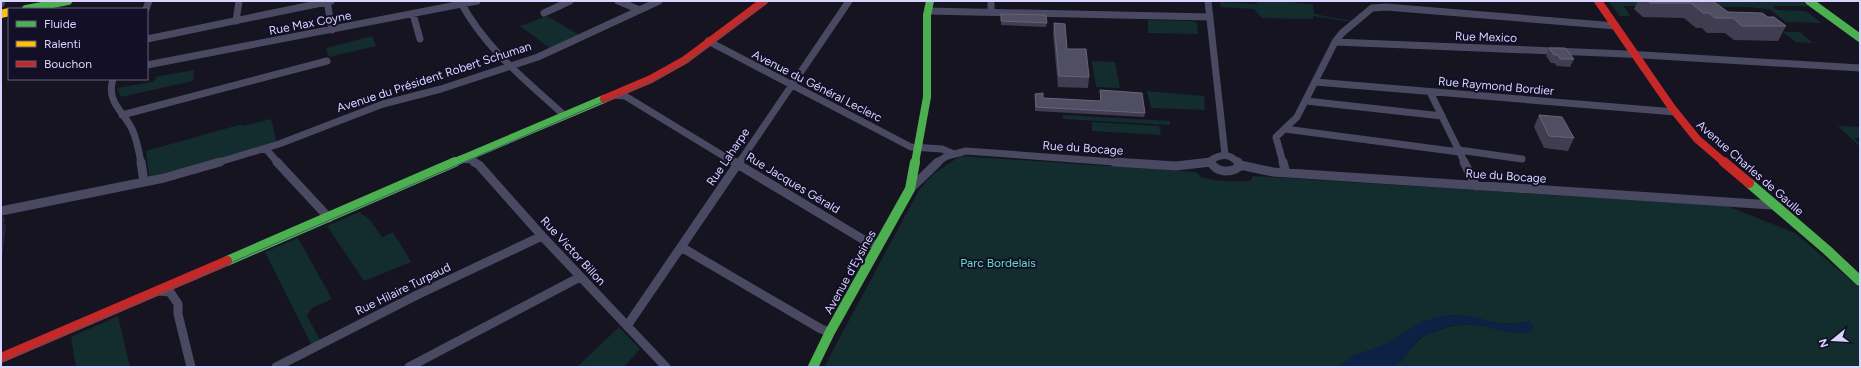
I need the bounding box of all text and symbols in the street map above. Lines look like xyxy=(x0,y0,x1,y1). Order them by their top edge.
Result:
legend xyxy=(8,8,148,80)
street label: Rue Max Coyne xyxy=(268,8,353,38)
text: Fluide xyxy=(44,17,77,31)
street label: Rue Mexico xyxy=(1455,29,1517,45)
text: Ralenti xyxy=(44,37,81,51)
street label: Avenue du Président Robert Schuman xyxy=(335,39,533,115)
street label: Avenue du Général Leclerc xyxy=(750,47,885,125)
text: Bouchon xyxy=(44,57,92,71)
street label: Rue Raymond Bordier xyxy=(1438,74,1554,98)
street label: Avenue Charles de Gaulle xyxy=(1694,118,1807,219)
street label: Rue Laharpe xyxy=(704,125,753,189)
street label: Rue du Bocage xyxy=(1042,138,1124,158)
street label: Rue Jacques Gérald xyxy=(744,149,842,217)
street label: Rue du Bocage xyxy=(1465,166,1547,186)
street label: Rue Victor Billon xyxy=(538,214,609,288)
street label: Avenue d'Eysines xyxy=(821,227,879,316)
park label: Parc Bordelais xyxy=(960,256,1036,270)
street label: Rue Hilaire Turpaud xyxy=(353,260,453,318)
north arrow xyxy=(1813,320,1853,360)
text: N xyxy=(1816,337,1831,349)

